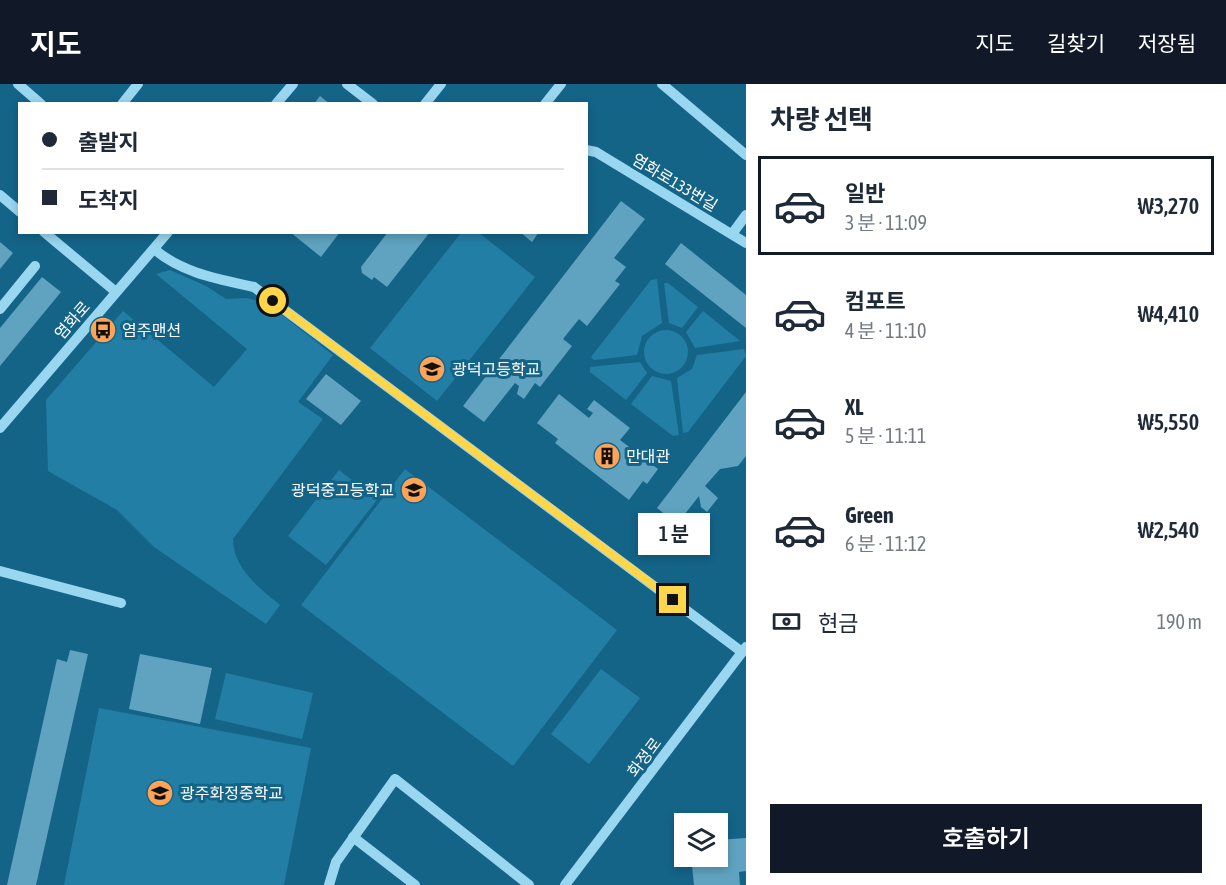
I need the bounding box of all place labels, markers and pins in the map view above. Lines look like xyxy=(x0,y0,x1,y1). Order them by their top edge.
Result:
bus stop icon: 염주맨션 xyxy=(88,315,118,345)
place label: 염주맨션 xyxy=(122,321,181,339)
school or university icon: 광덕고등학교 xyxy=(417,354,447,384)
place label: 광덕고등학교 xyxy=(452,360,540,378)
building icon: 만대관 xyxy=(592,441,622,471)
place label: 만대관 xyxy=(626,447,670,465)
school or university icon: 광덕중고등학교 xyxy=(399,475,429,505)
place label: 광덕중고등학교 xyxy=(291,481,394,499)
school or university icon: 광주화정중학교 xyxy=(145,778,175,808)
place label: 광주화정중학교 xyxy=(180,784,283,802)

